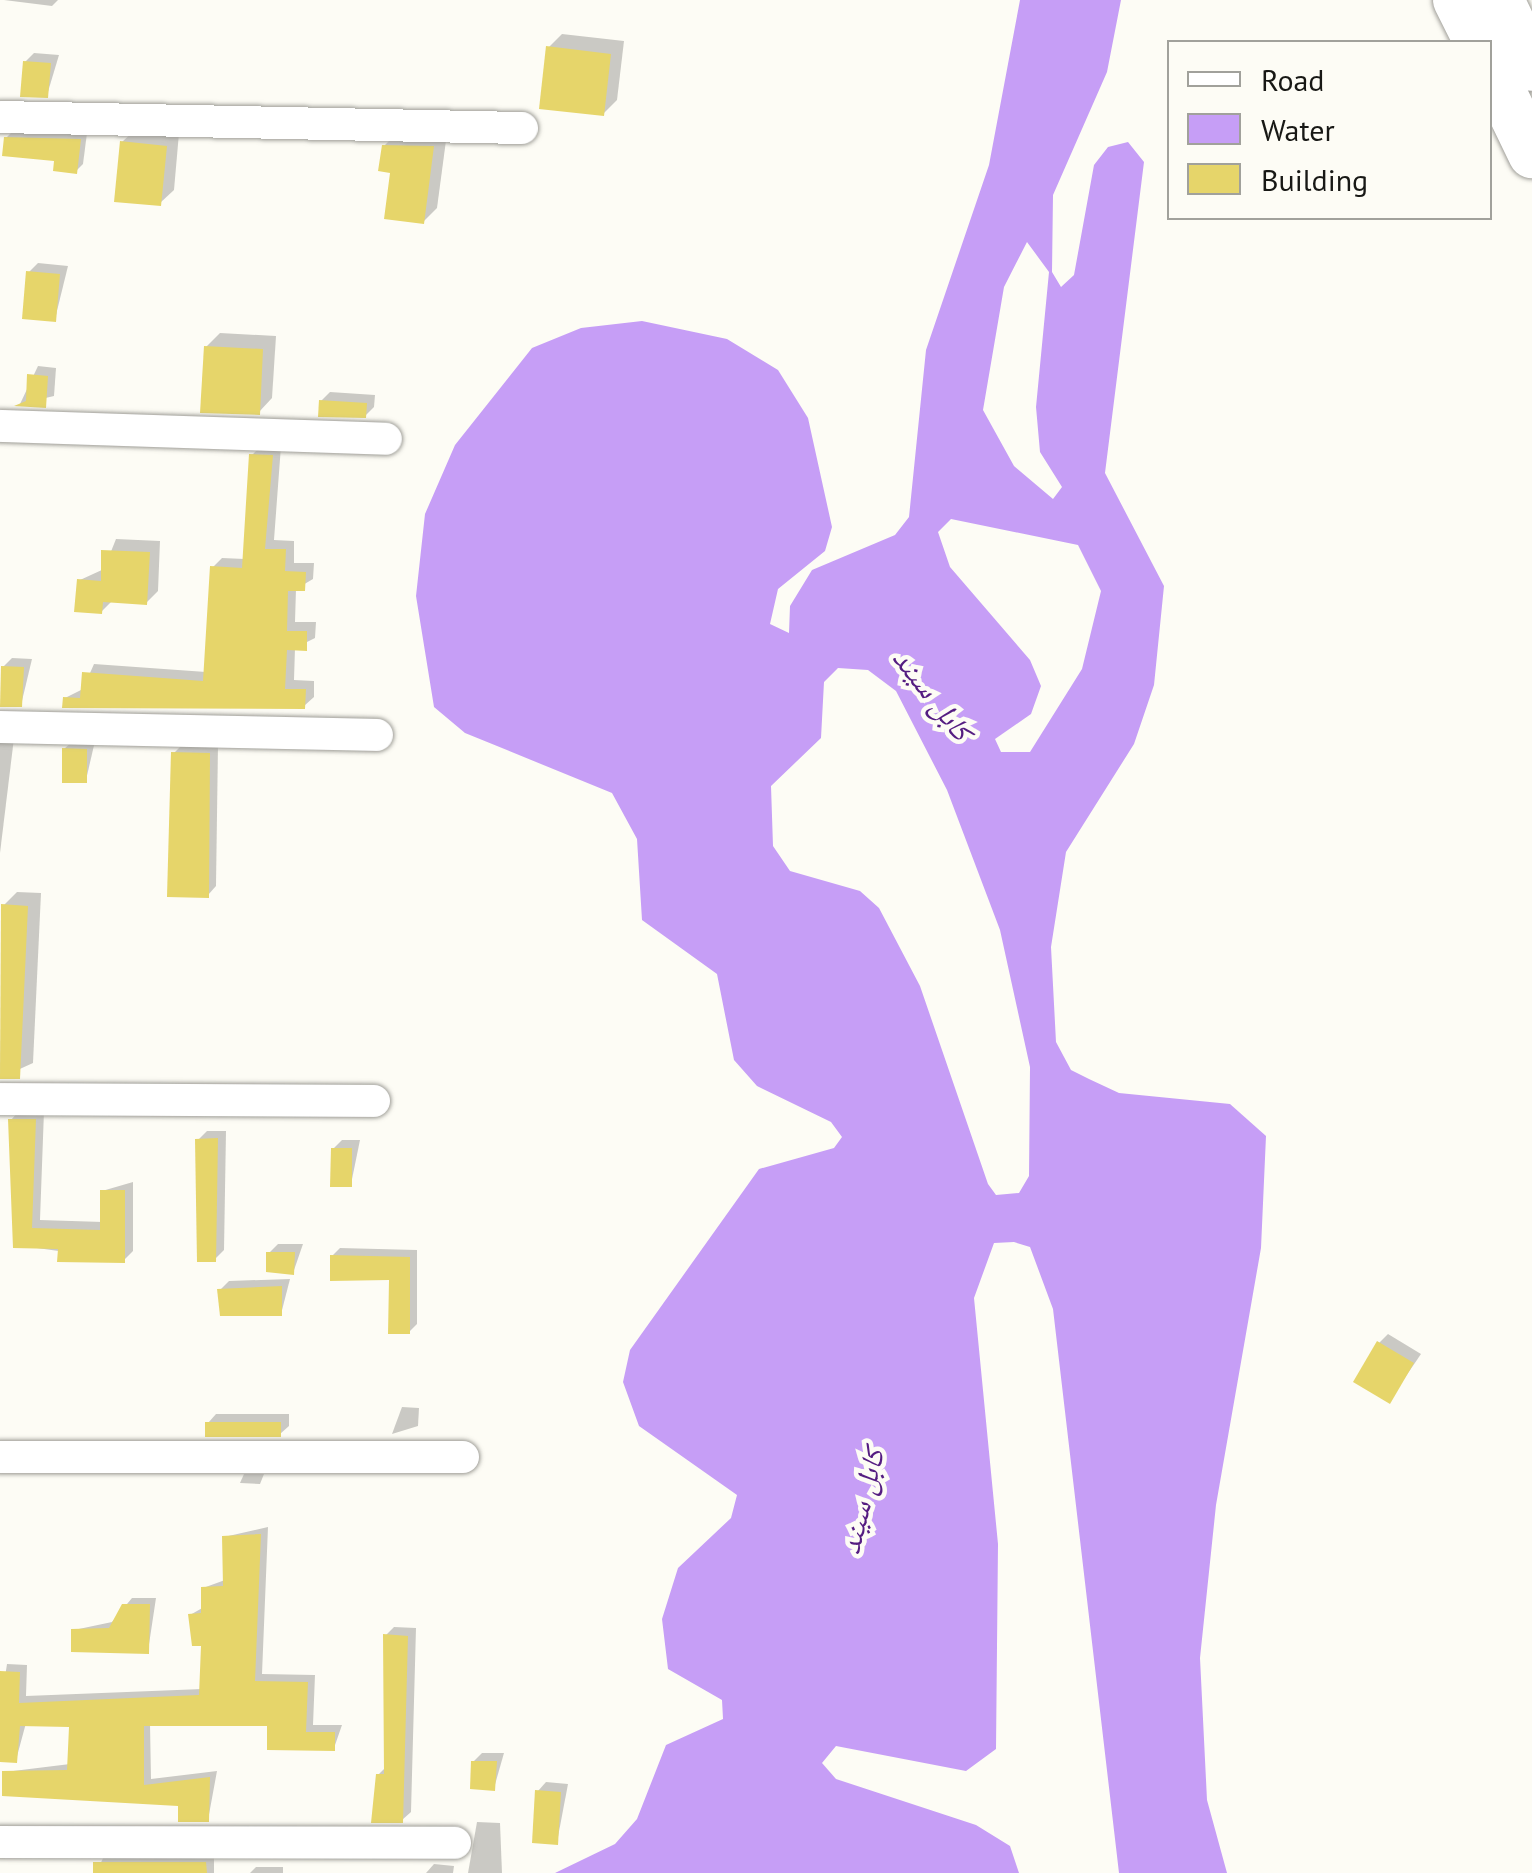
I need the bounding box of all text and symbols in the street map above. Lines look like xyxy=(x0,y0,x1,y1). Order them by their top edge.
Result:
legend xyxy=(1167,40,1492,220)
text: Road xyxy=(1261,60,1325,99)
text: Water xyxy=(1261,110,1335,149)
text: Building xyxy=(1261,160,1368,199)
water label: کابل سيند xyxy=(886,641,980,747)
water label: کابل سيند xyxy=(831,1444,891,1558)

